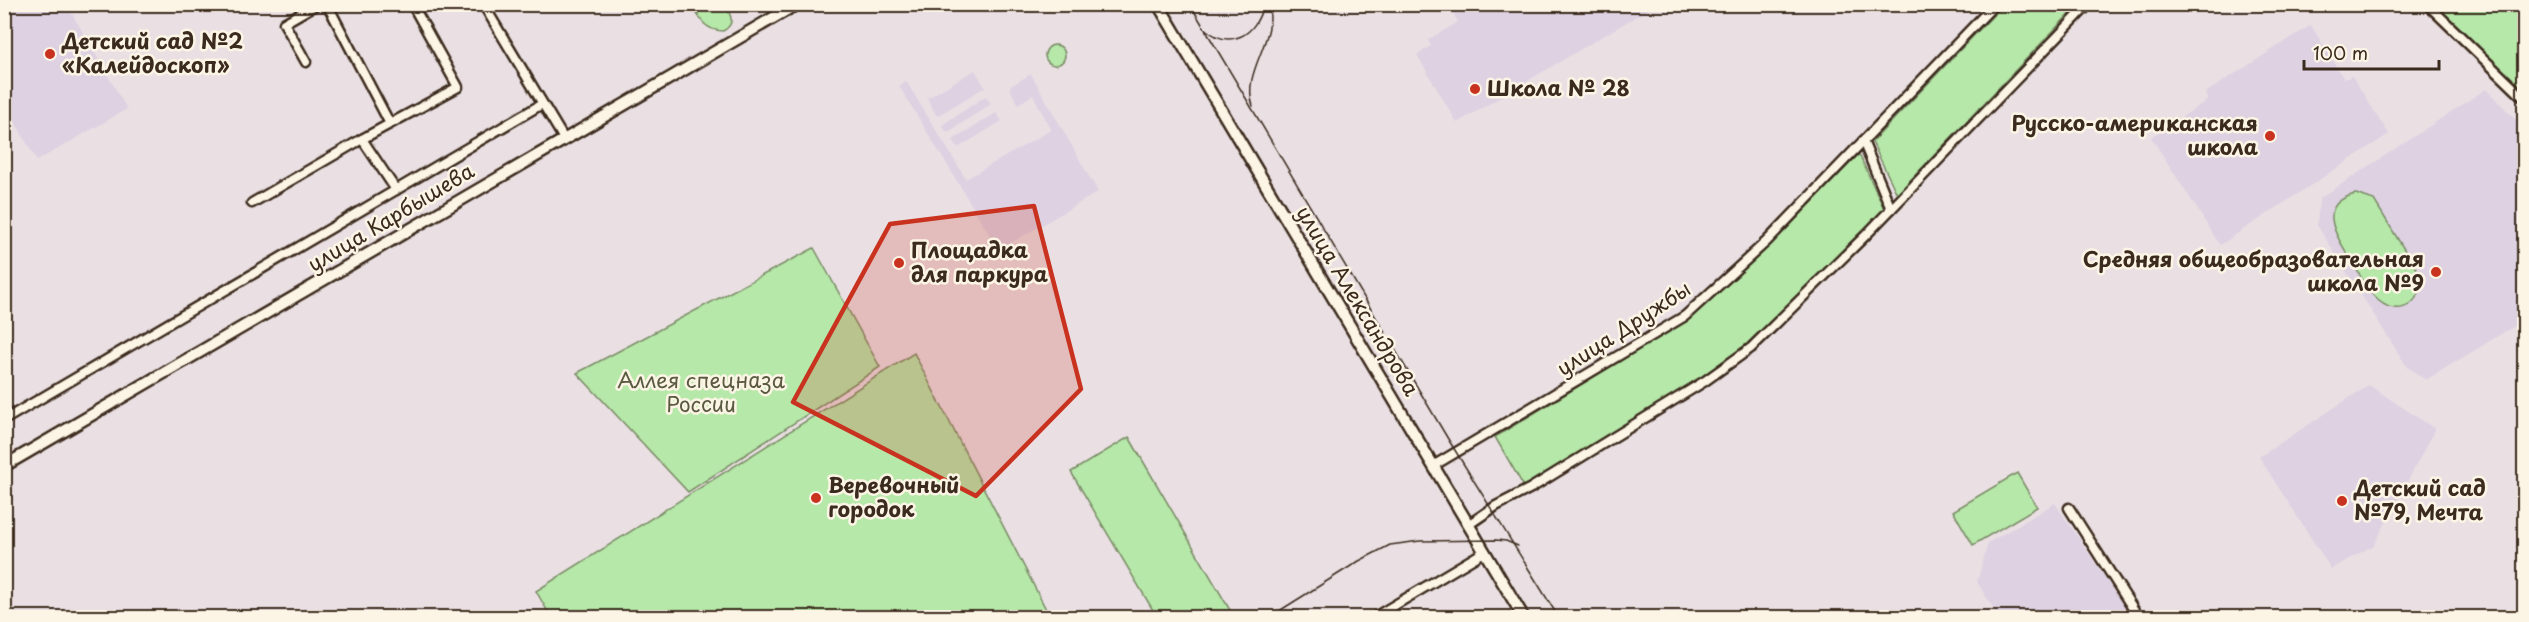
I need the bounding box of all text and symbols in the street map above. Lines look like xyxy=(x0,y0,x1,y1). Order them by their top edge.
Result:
place label: Детский сад №2 «Калейдоскоп» xyxy=(61,24,243,80)
scale bar xyxy=(2304,33,2439,71)
text: 100 m xyxy=(2313,39,2368,66)
marker: Детский сад №2 «Калейдоскоп» xyxy=(43,47,57,61)
place label: Школа № 28 xyxy=(1487,71,1630,103)
marker: Школа № 28 xyxy=(1468,82,1482,96)
place label: Русско-американская школа xyxy=(2012,106,2258,162)
marker: Русско-американская школа xyxy=(2263,129,2277,143)
street label: улица Карбышева xyxy=(301,154,479,279)
street label: улица Александрова xyxy=(1289,199,1428,401)
place label: Площадка для паркура xyxy=(911,233,1048,289)
place label: Средняя общеобразовательная школа №9 xyxy=(2083,242,2424,298)
marker: Площадка для паркура xyxy=(892,256,906,270)
marker: Средняя общеобразовательная школа №9 xyxy=(2429,265,2443,279)
street label: улица Дружбы xyxy=(1549,272,1696,383)
park label: Аллея спецназа России xyxy=(617,363,786,419)
place label: Веревочный городок xyxy=(828,468,960,524)
place label: Детский сад №79, Мечта xyxy=(2353,471,2486,527)
marker: Веревочный городок xyxy=(809,491,823,505)
marker: Детский сад №79, Мечта xyxy=(2335,494,2349,508)

